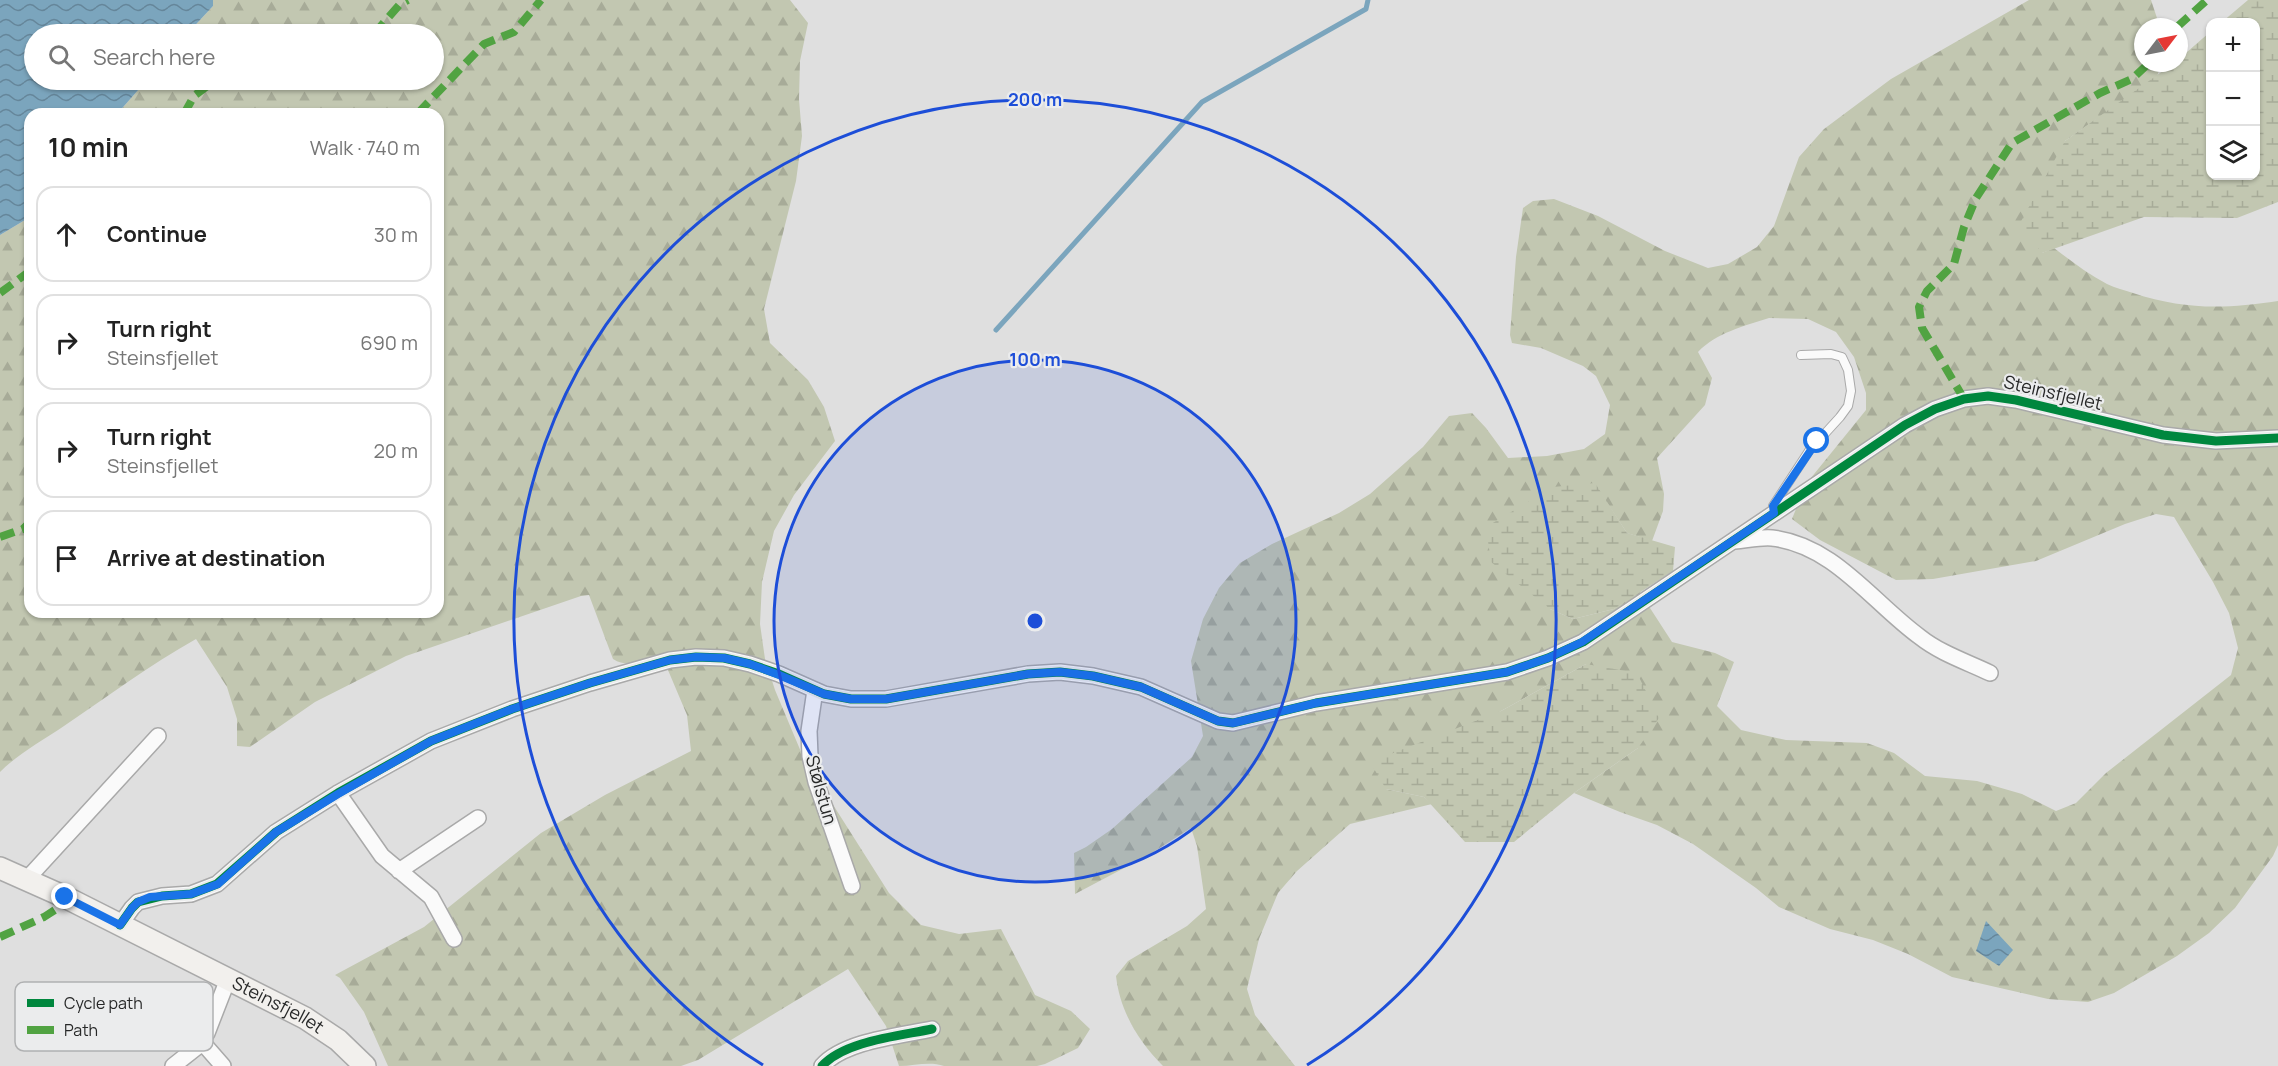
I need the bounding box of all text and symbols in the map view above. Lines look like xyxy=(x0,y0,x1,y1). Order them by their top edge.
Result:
north arrow xyxy=(2134,18,2188,72)
map controls xyxy=(2206,18,2260,180)
button: + xyxy=(2206,18,2260,72)
search box xyxy=(24,24,444,90)
icon: search xyxy=(45,41,78,74)
text: Search here xyxy=(93,42,215,72)
button: − xyxy=(2206,72,2260,126)
text: 200 m xyxy=(1008,87,1062,111)
button: layers xyxy=(2206,126,2260,180)
text: 10 min xyxy=(48,129,129,165)
text: Walk · 740 m xyxy=(310,134,420,161)
icon: ahead xyxy=(50,218,83,251)
text: Continue xyxy=(107,219,207,249)
text: 30 m xyxy=(374,221,418,248)
text: Turn right xyxy=(107,314,212,344)
icon: right xyxy=(50,326,83,359)
text: 690 m xyxy=(360,329,418,356)
text: Steinsfjellet xyxy=(107,344,219,371)
text: 100 m xyxy=(1009,347,1061,371)
street label: Steinsfjellet xyxy=(2002,369,2105,415)
text: Turn right xyxy=(107,422,212,452)
route start xyxy=(1803,427,1829,453)
icon: right xyxy=(50,434,83,467)
text: 20 m xyxy=(373,437,418,464)
text: Steinsfjellet xyxy=(107,452,219,479)
icon: arrive xyxy=(50,542,83,575)
text: Arrive at destination xyxy=(107,543,325,573)
centre of rings xyxy=(1025,611,1045,631)
street label: Stølstun xyxy=(801,752,843,827)
route end xyxy=(51,883,77,909)
street label: Steinsfjellet xyxy=(228,970,329,1038)
legend xyxy=(15,982,213,1051)
text: Cycle path xyxy=(64,992,143,1014)
text: Path xyxy=(64,1019,98,1041)

